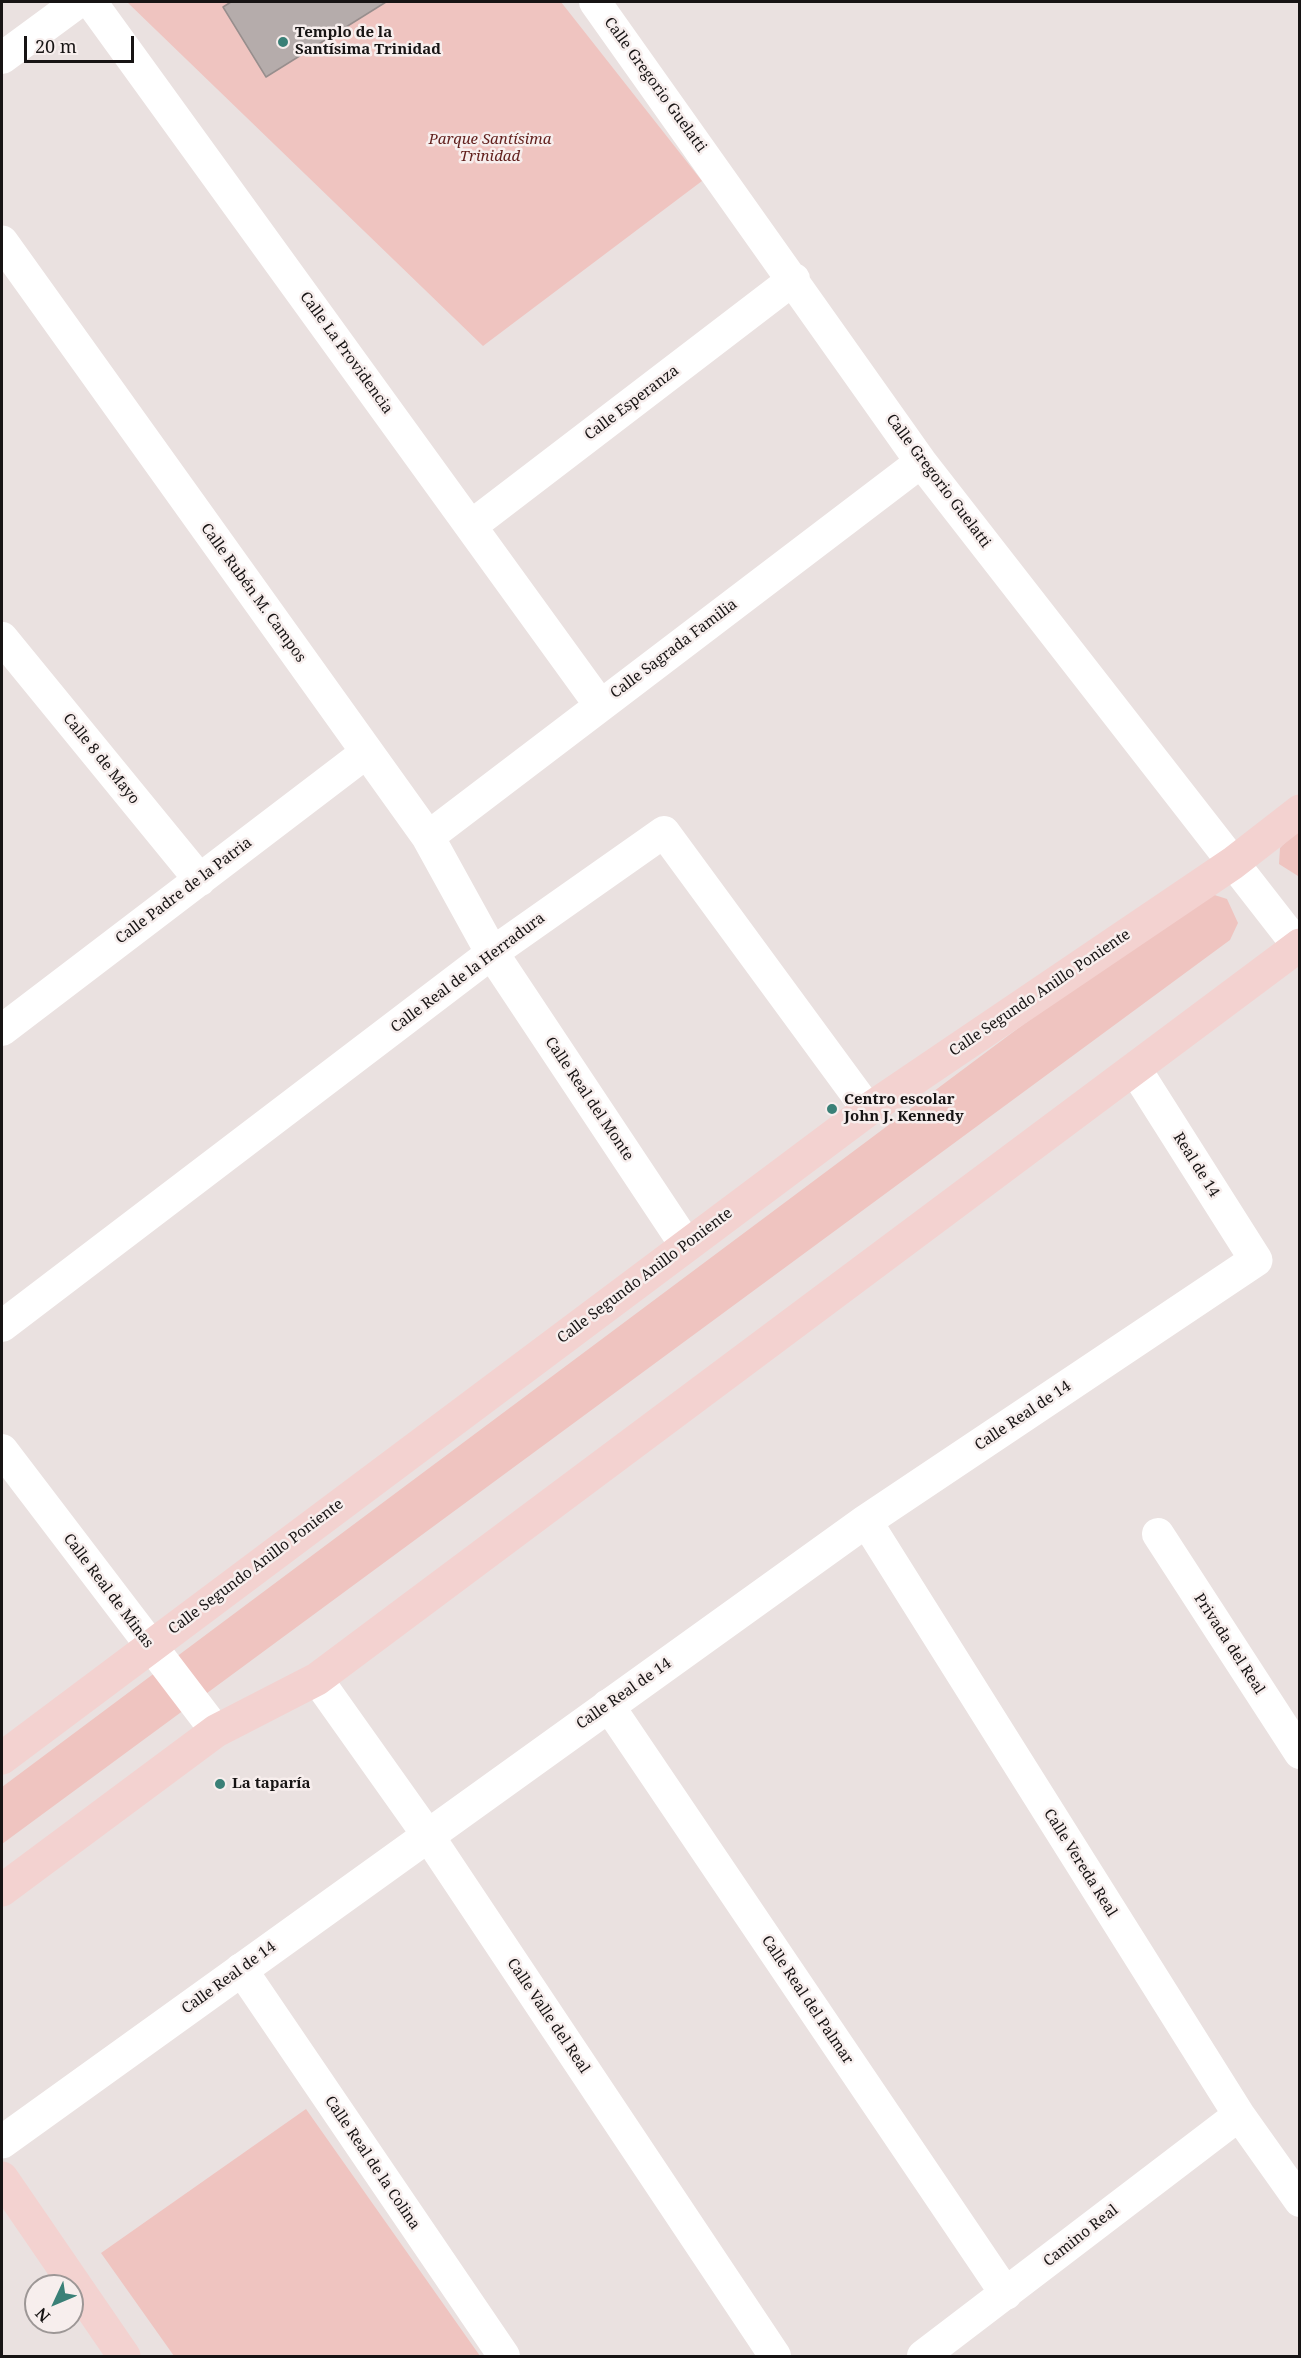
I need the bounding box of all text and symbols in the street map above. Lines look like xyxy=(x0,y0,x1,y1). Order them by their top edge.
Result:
street label: Calle Gregorio Guelatti xyxy=(600,14,710,156)
scale bar xyxy=(27,24,136,62)
place label: Templo de la Santísima Trinidad xyxy=(295,24,441,59)
text: 20 m xyxy=(35,34,77,58)
marker: Templo de la Santísima Trinidad xyxy=(276,35,290,49)
park label: Parque Santísima Trinidad xyxy=(429,131,551,166)
street label: Calle La Providencia xyxy=(296,289,396,417)
street label: Calle Esperanza xyxy=(581,362,683,444)
street label: Calle Gregorio Guelatti xyxy=(882,411,994,551)
street label: Calle Rubén M. Campos xyxy=(197,520,309,666)
street label: Calle Sagrada Familia xyxy=(607,596,741,702)
street label: Calle 8 de Mayo xyxy=(59,710,143,808)
street label: Calle Padre de la Patria xyxy=(112,834,256,948)
street label: Calle Real de la Herradura xyxy=(388,909,548,1037)
street label: Calle Segundo Anillo Poniente xyxy=(946,926,1134,1060)
street label: Calle Real del Monte xyxy=(541,1034,637,1164)
place label: Centro escolar John J. Kennedy xyxy=(844,1091,964,1126)
marker: Centro escolar John J. Kennedy xyxy=(825,1102,839,1116)
street label: Real de 14 xyxy=(1169,1129,1223,1201)
street label: Calle Segundo Anillo Poniente xyxy=(554,1204,736,1348)
street label: Calle Real de 14 xyxy=(972,1377,1074,1455)
street label: Calle Segundo Anillo Poniente xyxy=(165,1495,347,1639)
street label: Calle Real de Minas xyxy=(59,1530,157,1652)
street label: Privada del Real xyxy=(1190,1590,1268,1698)
street label: Calle Real de 14 xyxy=(573,1655,675,1733)
place label: La taparía xyxy=(232,1775,311,1793)
marker: La taparía xyxy=(213,1777,227,1791)
street label: Calle Vereda Real xyxy=(1040,1806,1120,1920)
street label: Calle Real del Palmar xyxy=(757,1932,857,2068)
street label: Calle Real de 14 xyxy=(179,1938,279,2018)
street label: Calle Valle del Real xyxy=(503,1955,593,2077)
street label: Calle Real de la Colina xyxy=(321,2093,423,2233)
street label: Camino Real xyxy=(1040,2201,1122,2271)
north arrow xyxy=(24,2274,84,2334)
text: N xyxy=(30,2303,55,2327)

